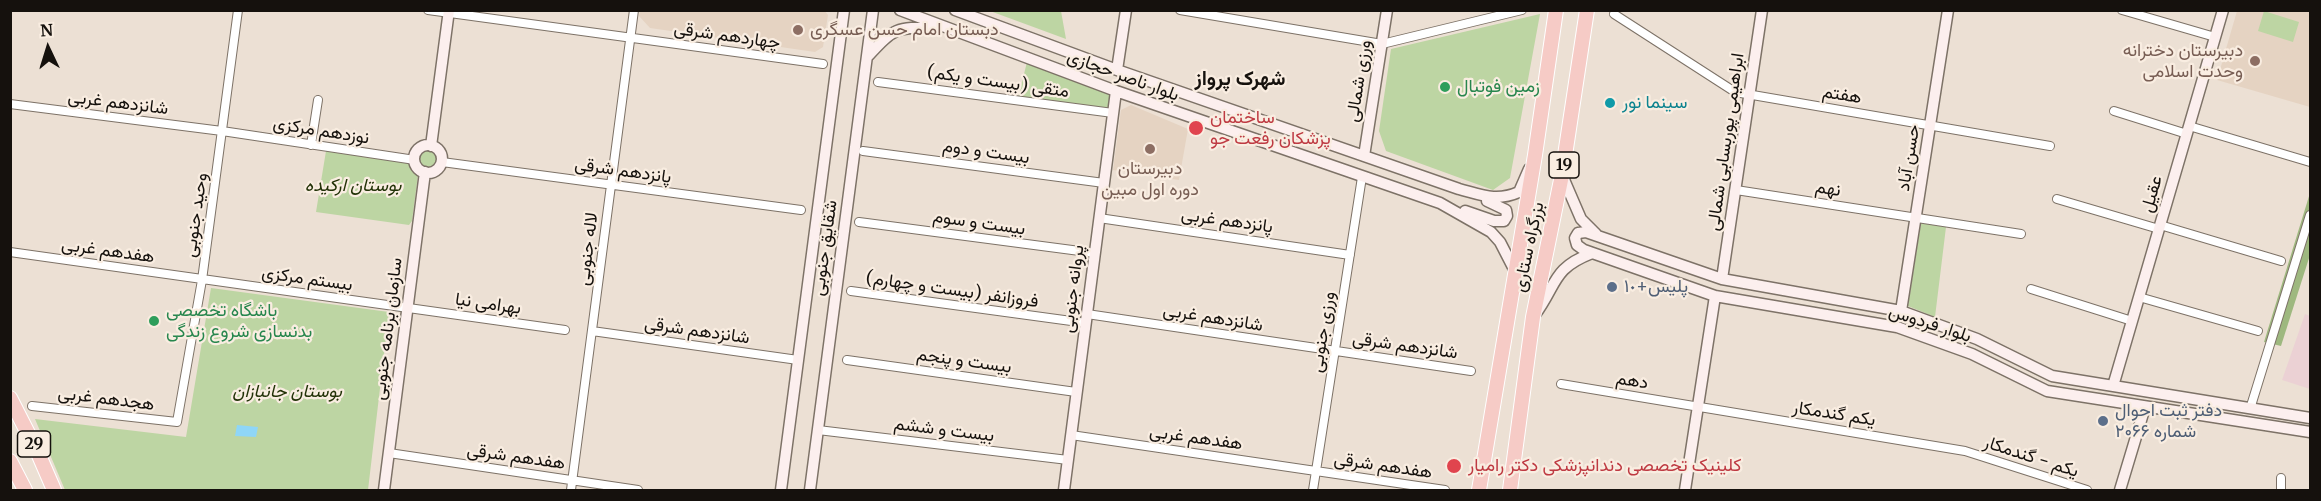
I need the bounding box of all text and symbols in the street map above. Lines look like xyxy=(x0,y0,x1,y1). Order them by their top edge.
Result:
north arrow xyxy=(18,18,78,78)
street label: چهاردهم شرقی xyxy=(672,18,782,54)
place label: دبستان امام حسن عسگری xyxy=(810,19,999,41)
text: N xyxy=(40,20,54,40)
marker: دبستان امام حسن عسگری xyxy=(791,23,805,37)
street label: ورزی شمالی xyxy=(1342,38,1376,124)
place label: دبیرستان دخترانه وحدت اسلامی xyxy=(2123,40,2243,82)
street label: بلوار ناصر حجازی xyxy=(1064,46,1182,106)
street label: ابراهیمی پوربسابی شمالی xyxy=(1703,52,1749,232)
marker: دبیرستان دخترانه وحدت اسلامی xyxy=(2248,54,2262,68)
street label: متقی (بیست و یکم) xyxy=(926,61,1070,103)
district label: شهرک پرواز xyxy=(1194,67,1286,91)
place label: زمین فوتبال xyxy=(1457,76,1540,98)
marker: زمین فوتبال xyxy=(1438,80,1452,94)
street label: هفتم xyxy=(1821,81,1863,109)
street label: شانزدهم غربی xyxy=(67,86,169,120)
place label: سینما نور xyxy=(1622,92,1687,114)
marker: سینما نور xyxy=(1603,96,1617,110)
place label: ساختمان پزشكان رفعت جو xyxy=(1210,107,1331,150)
street label: نوزدهم مرکزی xyxy=(271,113,371,149)
marker: ساختمان پزشكان رفعت جو xyxy=(1187,119,1205,137)
street label: حسن آباد xyxy=(1893,123,1925,193)
street label: بیست و دوم xyxy=(941,135,1031,169)
marker: دبیرستان دوره اول مبین xyxy=(1143,142,1157,156)
road number: 19 xyxy=(1549,152,1579,178)
street label: پانزدهم شرقی xyxy=(573,154,673,188)
place label: دبیرستان دوره اول مبین xyxy=(1101,158,1199,201)
street label: وحید جنوبی xyxy=(179,171,213,259)
street label: عقیل xyxy=(2136,173,2168,215)
park label: بوستان ارکیده xyxy=(305,175,401,197)
street label: نهم xyxy=(1814,176,1842,202)
street label: شقایق جنوبی xyxy=(808,199,842,297)
street label: بزرگراه ستاری xyxy=(1509,200,1549,294)
street label: پانزدهم غربی xyxy=(1180,204,1274,238)
street label: بیست و سوم xyxy=(931,206,1027,240)
street label: لاله جنوبی xyxy=(573,211,603,287)
street label: هفدهم غربی xyxy=(60,234,156,268)
street label: پروانه جنوبی xyxy=(1057,244,1089,334)
street label: سازمان برنامه جنوبی xyxy=(369,257,407,401)
street label: بیستم مرکزی xyxy=(260,262,354,296)
street label: فروزانفر (بیست و چهارم) xyxy=(864,267,1040,313)
place label: پلیس+١٠ xyxy=(1624,276,1688,298)
marker: پلیس+١٠ xyxy=(1605,280,1619,294)
street label: بهرامی نیا xyxy=(454,289,522,319)
street label: ورزی جنوبی xyxy=(1306,290,1340,374)
street label: شانزدهم غربی xyxy=(1161,299,1265,337)
place label: باشگاه تخصصی بدنسازی شروع زندگی xyxy=(166,300,312,342)
street label: بلوار فردوس xyxy=(1886,301,1974,347)
street label: شانزدهم شرقی xyxy=(643,313,751,349)
marker: باشگاه تخصصی بدنسازی شروع زندگی xyxy=(147,314,161,328)
street label: شانزدهم شرقی xyxy=(1351,328,1459,364)
street label: بیست و پنجم xyxy=(915,344,1013,378)
street label: دهم xyxy=(1614,368,1650,394)
park label: بوستان جانبازان xyxy=(232,381,342,403)
street label: هجدهم غربی xyxy=(57,382,155,416)
street label: یکم گندمکار xyxy=(1791,397,1877,431)
place label: دفتر ثبت احوال شماره ۲۰۶۶ xyxy=(2115,400,2222,442)
street label: بیست و ششم xyxy=(893,413,995,447)
marker: دفتر ثبت احوال شماره ۲۰۶۶ xyxy=(2096,414,2110,428)
street label: هفدهم غربی xyxy=(1148,421,1244,455)
road number: 29 xyxy=(18,431,51,457)
street label: یکم - گندمکار xyxy=(1981,432,2081,482)
street label: هفدهم شرقی xyxy=(465,439,567,475)
street label: هفدهم شرقی xyxy=(1332,448,1434,484)
place label: کلینیک تخصصی دندانپزشکی دکتر رامیار xyxy=(1468,455,1742,477)
marker: کلینیک تخصصی دندانپزشکی دکتر رامیار xyxy=(1445,457,1463,475)

